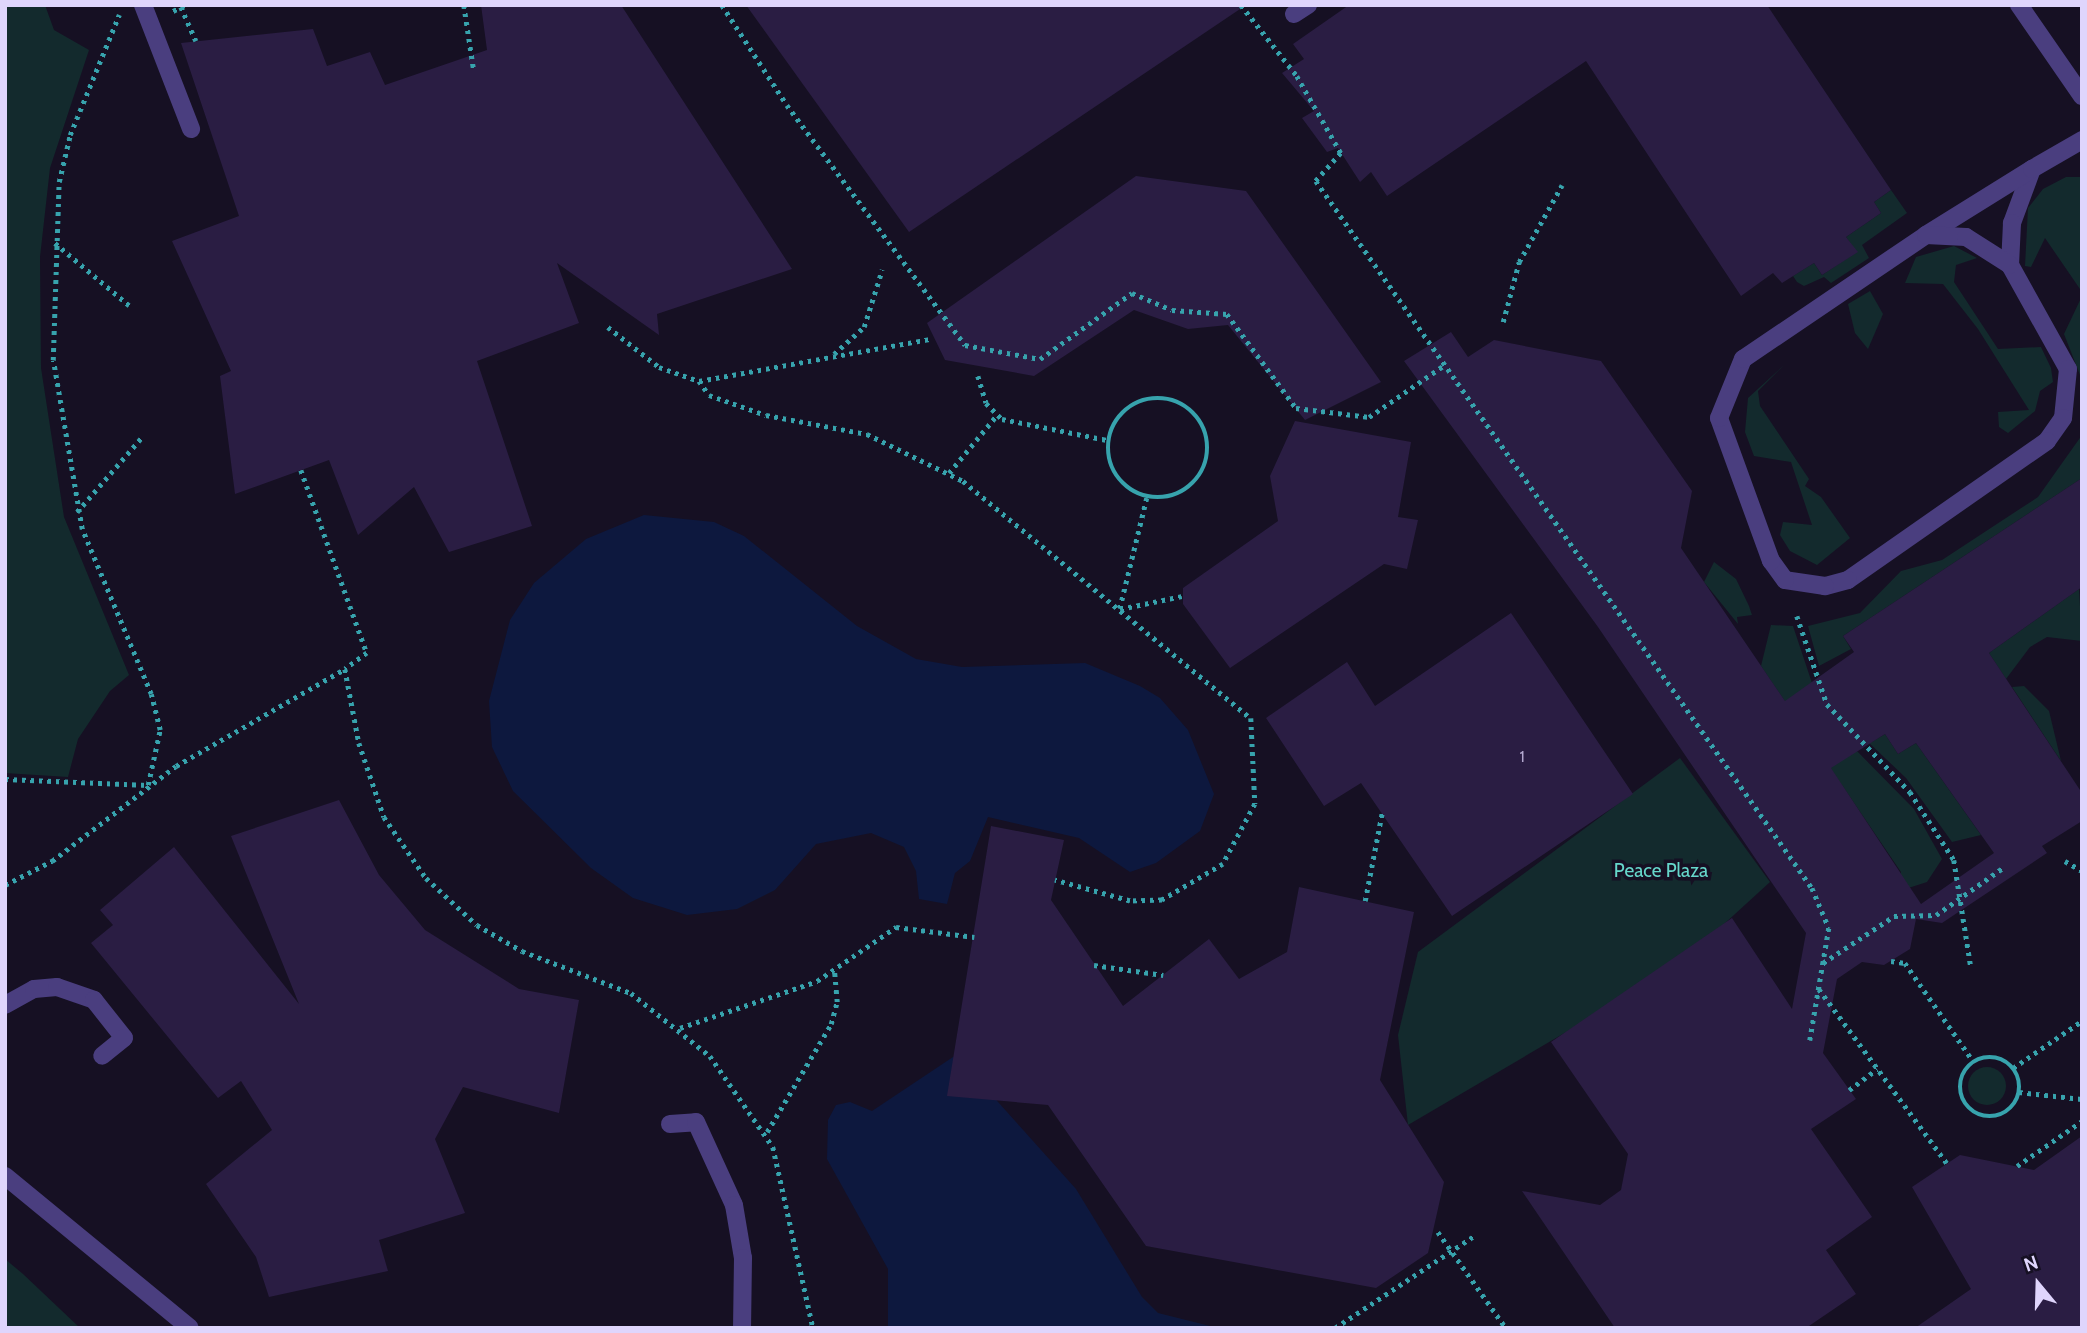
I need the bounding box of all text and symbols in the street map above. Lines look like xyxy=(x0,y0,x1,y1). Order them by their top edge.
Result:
house number: 1 xyxy=(1519,747,1525,767)
park label: Peace Plaza xyxy=(1614,860,1708,882)
north arrow xyxy=(2003,1249,2073,1319)
text: N xyxy=(2021,1251,2041,1277)

